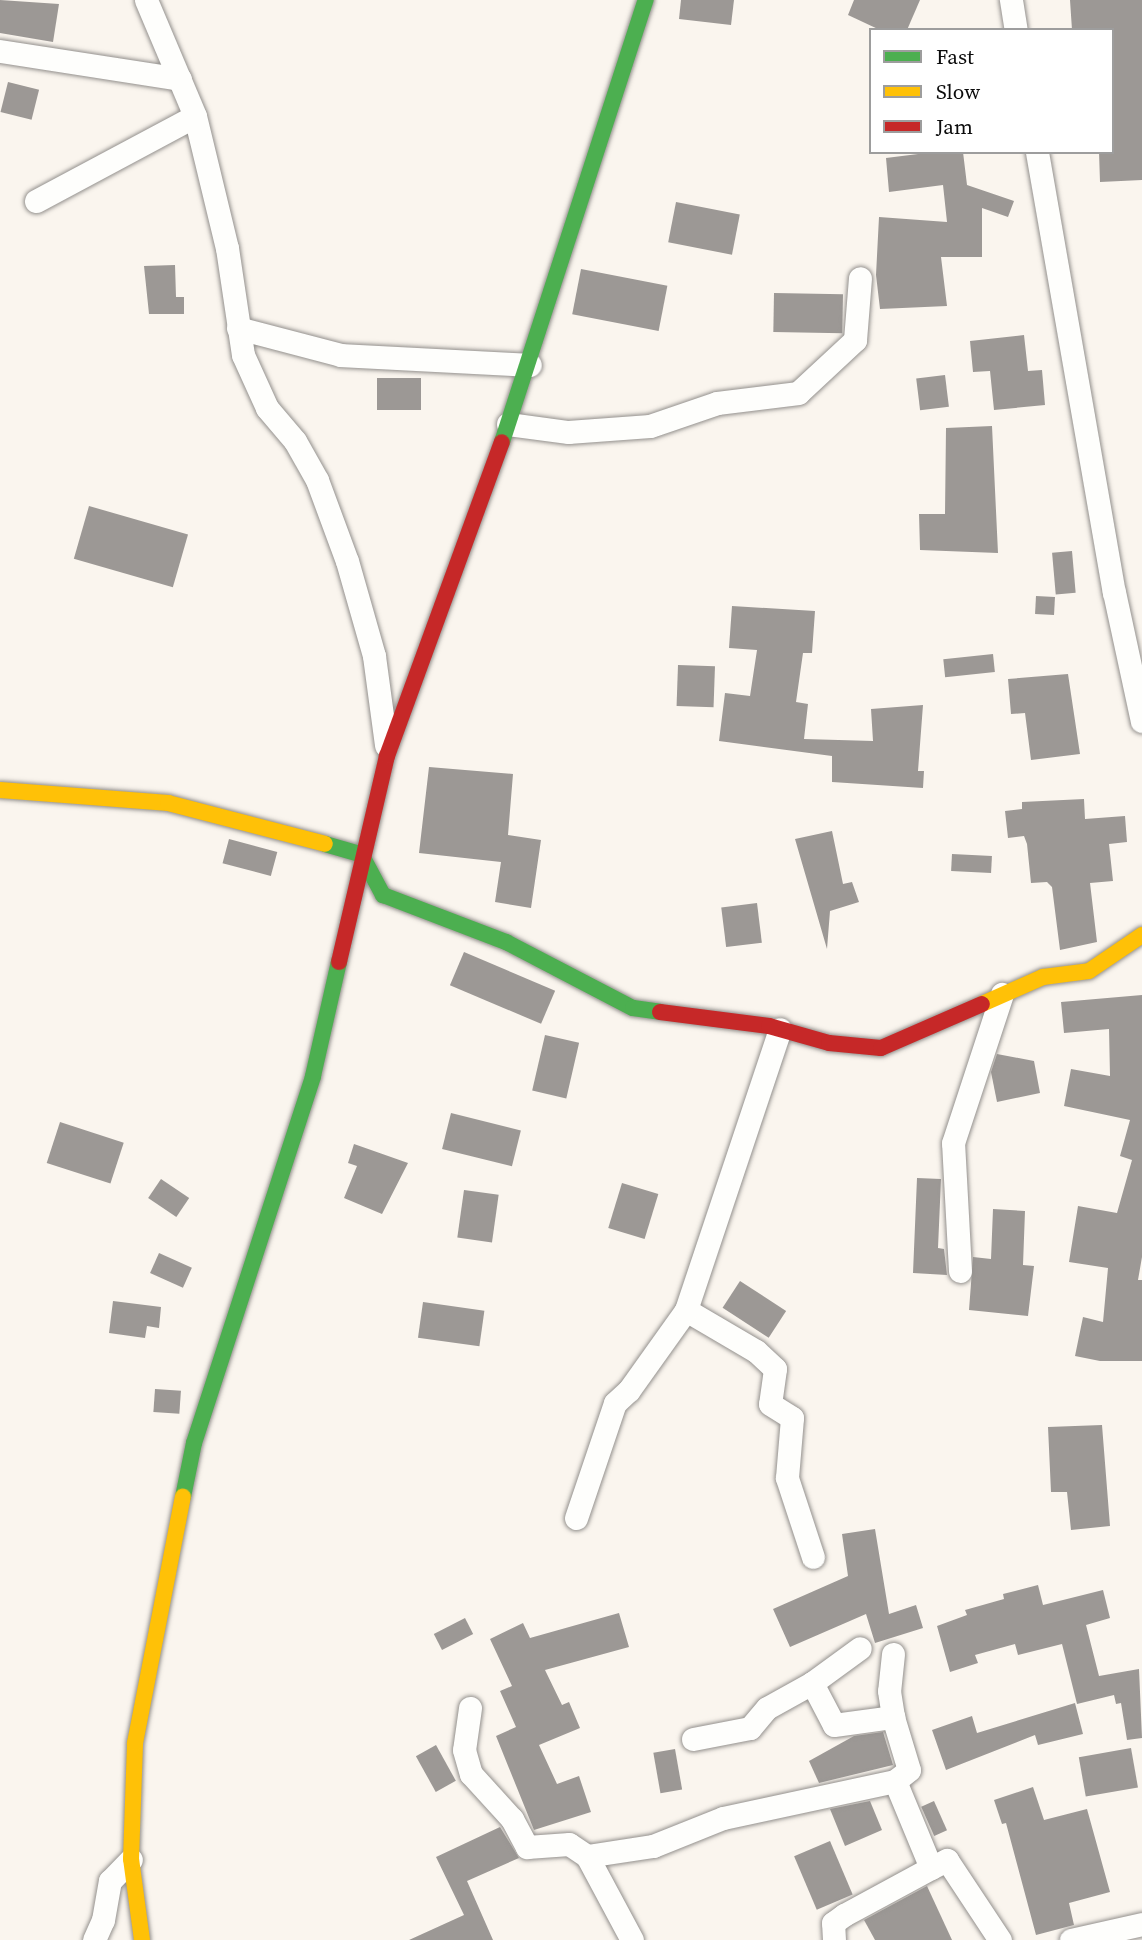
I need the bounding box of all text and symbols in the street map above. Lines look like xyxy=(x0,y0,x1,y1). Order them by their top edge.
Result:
legend xyxy=(869,28,1114,154)
text: Fast xyxy=(936,42,974,71)
text: Slow xyxy=(936,77,980,106)
text: Jam xyxy=(936,112,973,141)

